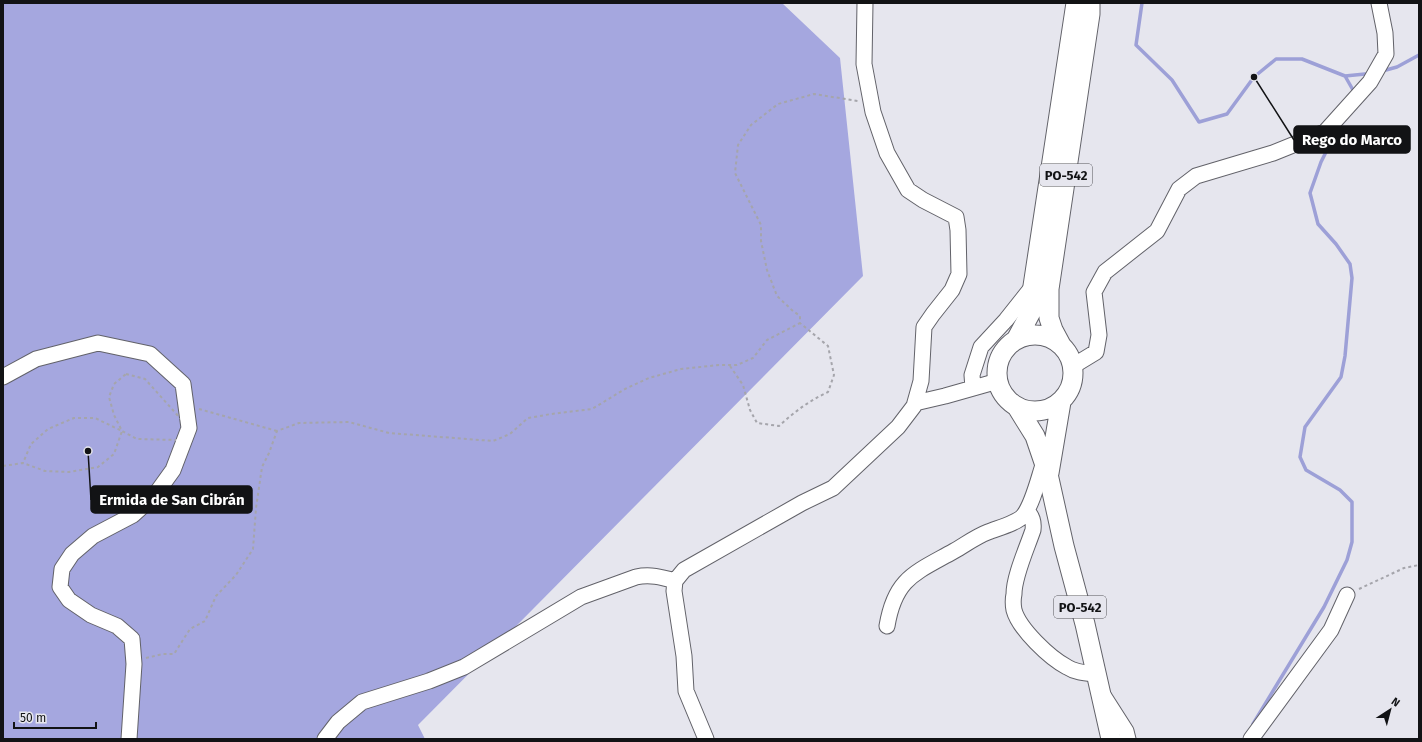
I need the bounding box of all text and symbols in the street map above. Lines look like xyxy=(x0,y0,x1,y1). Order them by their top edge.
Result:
callout: Rego do Marco xyxy=(1294,126,1410,153)
text: Rego do Marco xyxy=(1302,131,1402,149)
road number: PO-542 xyxy=(1040,164,1092,186)
callout: Ermida de San Cibrán xyxy=(91,486,252,513)
text: Ermida de San Cibrán xyxy=(99,491,245,509)
road number: PO-542 xyxy=(1054,596,1106,618)
north arrow xyxy=(1370,690,1410,730)
text: N xyxy=(1389,695,1402,710)
scale bar xyxy=(14,704,96,730)
text: 50 m xyxy=(20,711,46,725)

